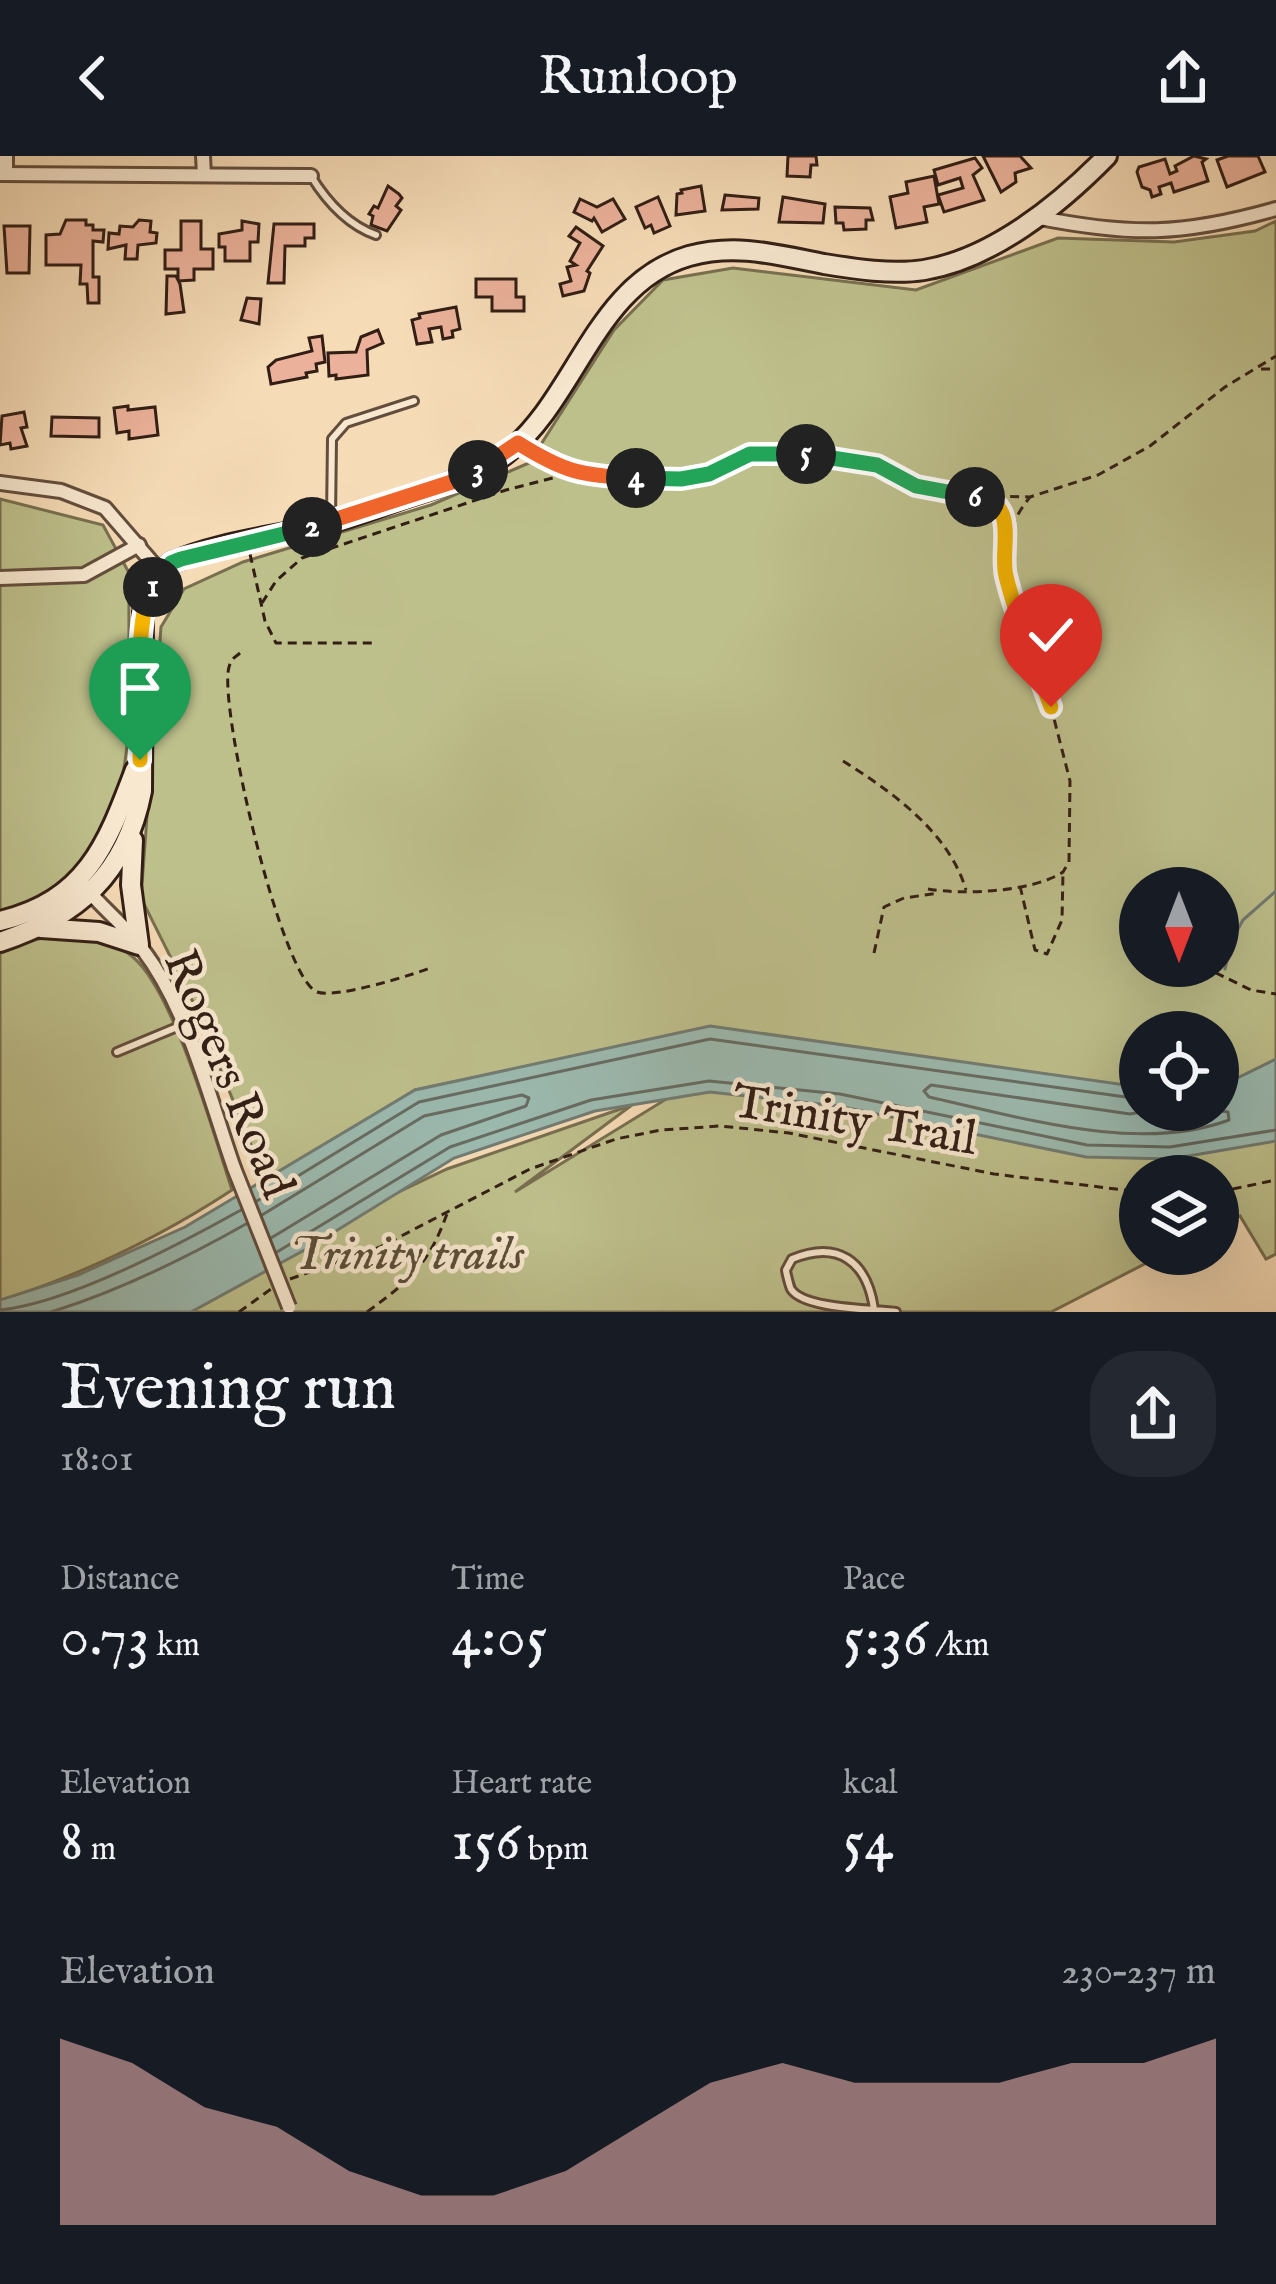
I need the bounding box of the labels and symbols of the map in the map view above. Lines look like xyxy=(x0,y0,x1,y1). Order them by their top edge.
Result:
pin: 5 xyxy=(776,424,836,484)
pin: 3 xyxy=(448,440,508,500)
pin: 4 xyxy=(606,448,666,508)
pin: 6 xyxy=(945,467,1005,527)
pin: 2 xyxy=(282,497,342,557)
pin: 1 xyxy=(123,557,183,617)
pin xyxy=(1000,584,1102,707)
pin xyxy=(89,637,191,760)
north arrow xyxy=(1119,867,1239,987)
street label: Rogers Road xyxy=(148,941,307,1208)
street label: Trinity Trail xyxy=(728,1073,982,1171)
park label: Trinity trails xyxy=(290,1226,525,1286)

